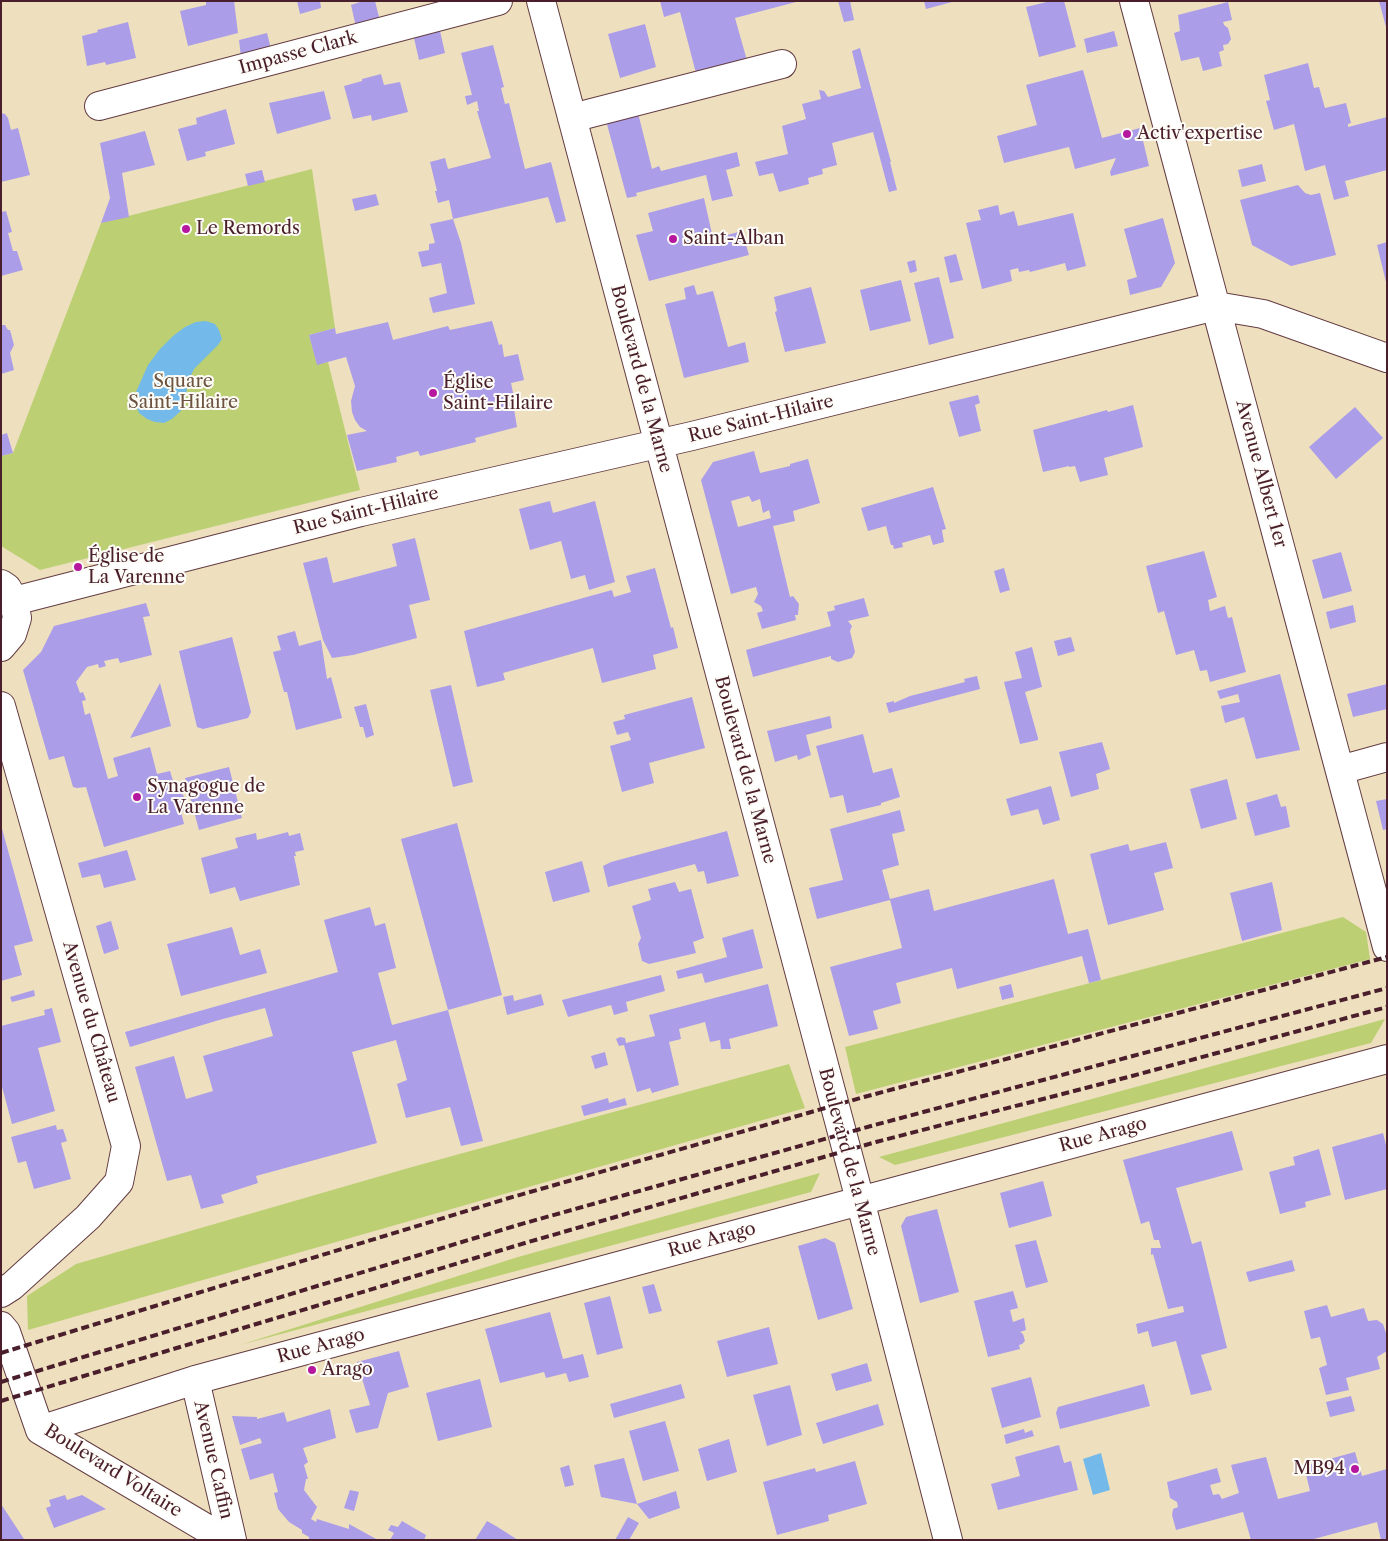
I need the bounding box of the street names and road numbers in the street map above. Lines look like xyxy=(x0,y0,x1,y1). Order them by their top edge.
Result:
street label: Impasse Clark xyxy=(237,27,359,79)
street label: Boulevard de la Marne xyxy=(606,283,676,475)
street label: Rue Saint-Hilaire xyxy=(686,390,836,448)
street label: Avenue Albert 1er xyxy=(1231,398,1291,550)
street label: Rue Saint-Hilaire xyxy=(291,482,441,540)
street label: Boulevard de la Marne xyxy=(710,674,780,866)
street label: Avenue du Château xyxy=(58,939,124,1105)
street label: Boulevard de la Marne xyxy=(814,1066,884,1258)
street label: Rue Arago xyxy=(1057,1113,1149,1157)
street label: Rue Arago xyxy=(666,1218,758,1262)
street label: Rue Arago xyxy=(275,1324,367,1368)
street label: Avenue Caffin xyxy=(189,1399,237,1521)
street label: Boulevard Voltaire xyxy=(40,1420,186,1522)

